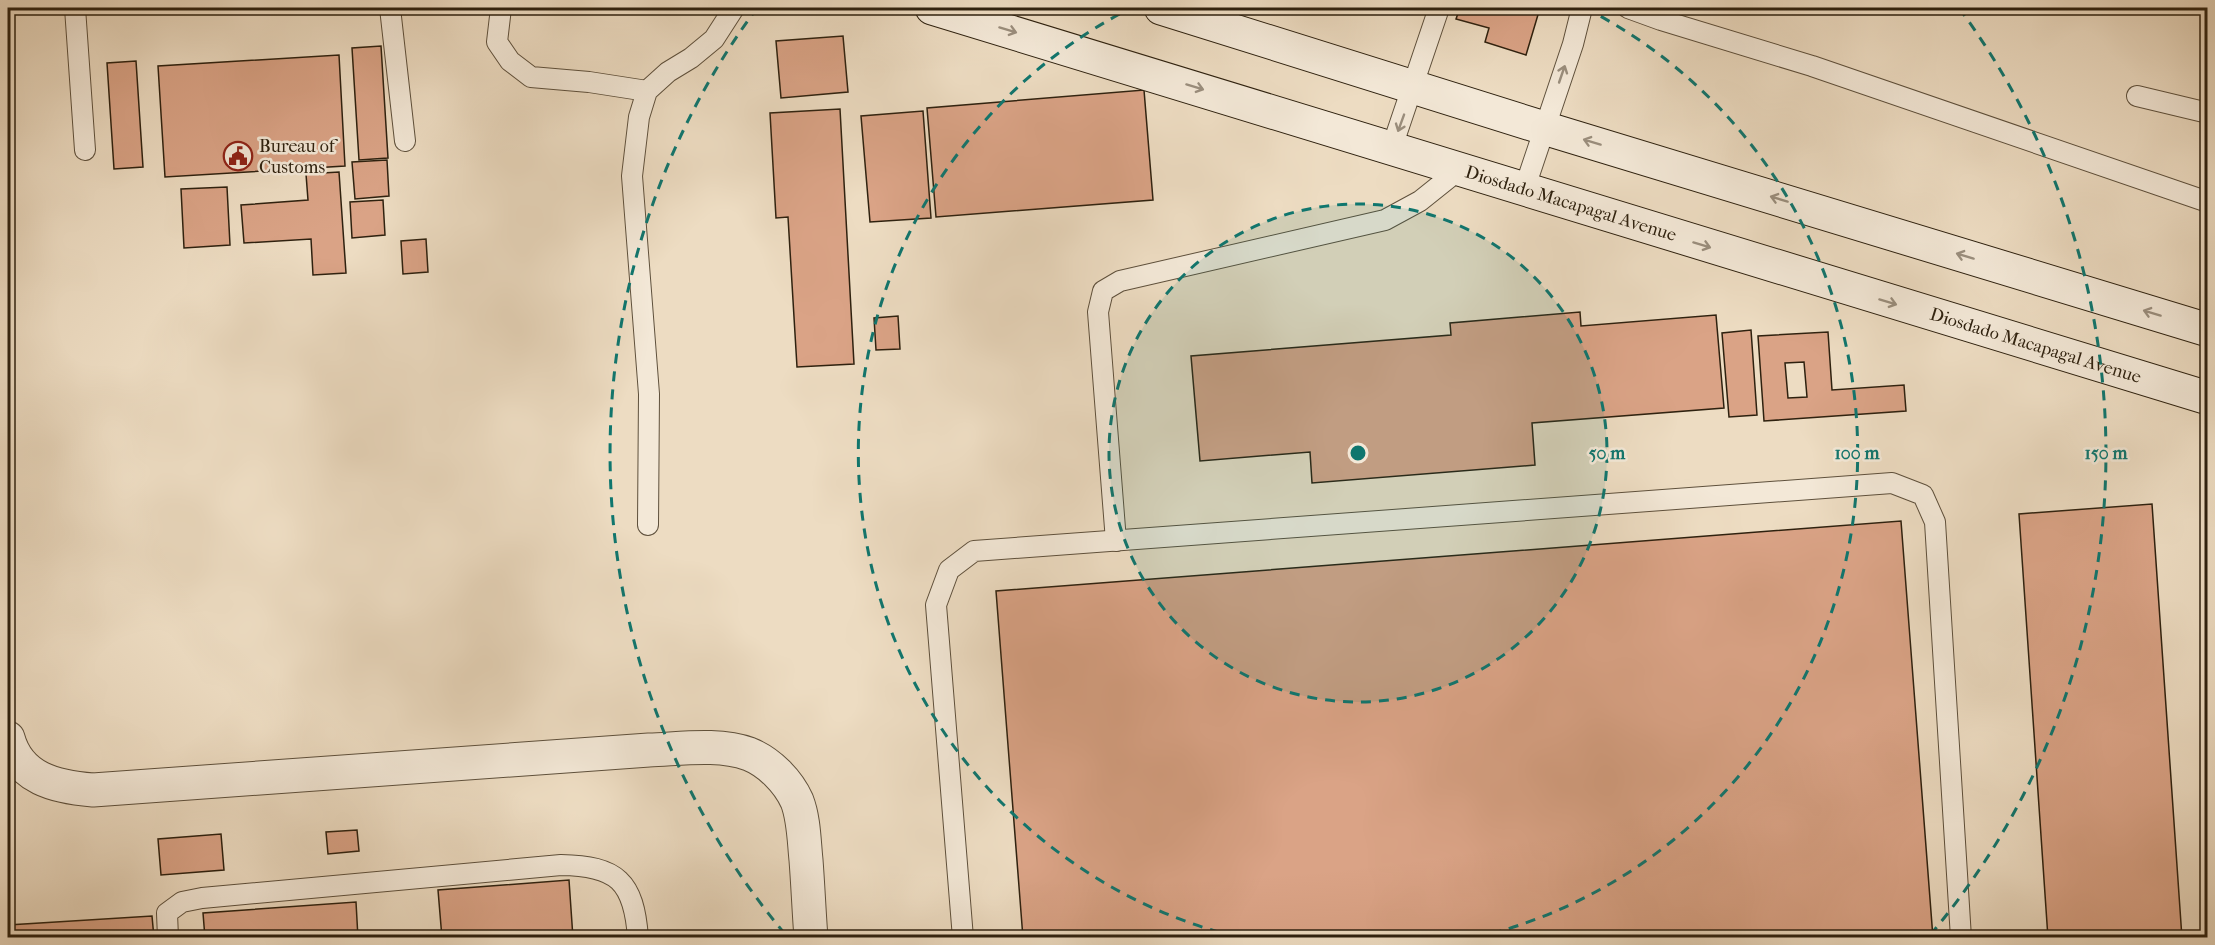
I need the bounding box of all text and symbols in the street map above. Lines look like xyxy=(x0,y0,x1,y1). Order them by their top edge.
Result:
one-way arrow xyxy=(998,26,1017,37)
one-way arrow xyxy=(1558,65,1569,84)
one-way arrow xyxy=(1185,82,1204,93)
one-way arrow xyxy=(1395,113,1406,132)
place label: Bureau of Customs xyxy=(259,136,339,178)
one-way arrow xyxy=(1583,136,1602,147)
public building icon: Bureau of Customs xyxy=(222,140,254,172)
street label: Diosdado Macapagal Avenue xyxy=(1463,162,1679,246)
one-way arrow xyxy=(1770,193,1789,204)
one-way arrow xyxy=(1692,240,1711,251)
one-way arrow xyxy=(1956,250,1975,261)
one-way arrow xyxy=(1878,297,1897,308)
street label: Diosdado Macapagal Avenue xyxy=(1927,304,2144,388)
one-way arrow xyxy=(2143,307,2162,318)
centre of rings xyxy=(1348,443,1368,463)
text: 50 m xyxy=(1589,443,1626,464)
text: 100 m xyxy=(1834,443,1881,464)
text: 150 m xyxy=(2085,443,2128,464)

